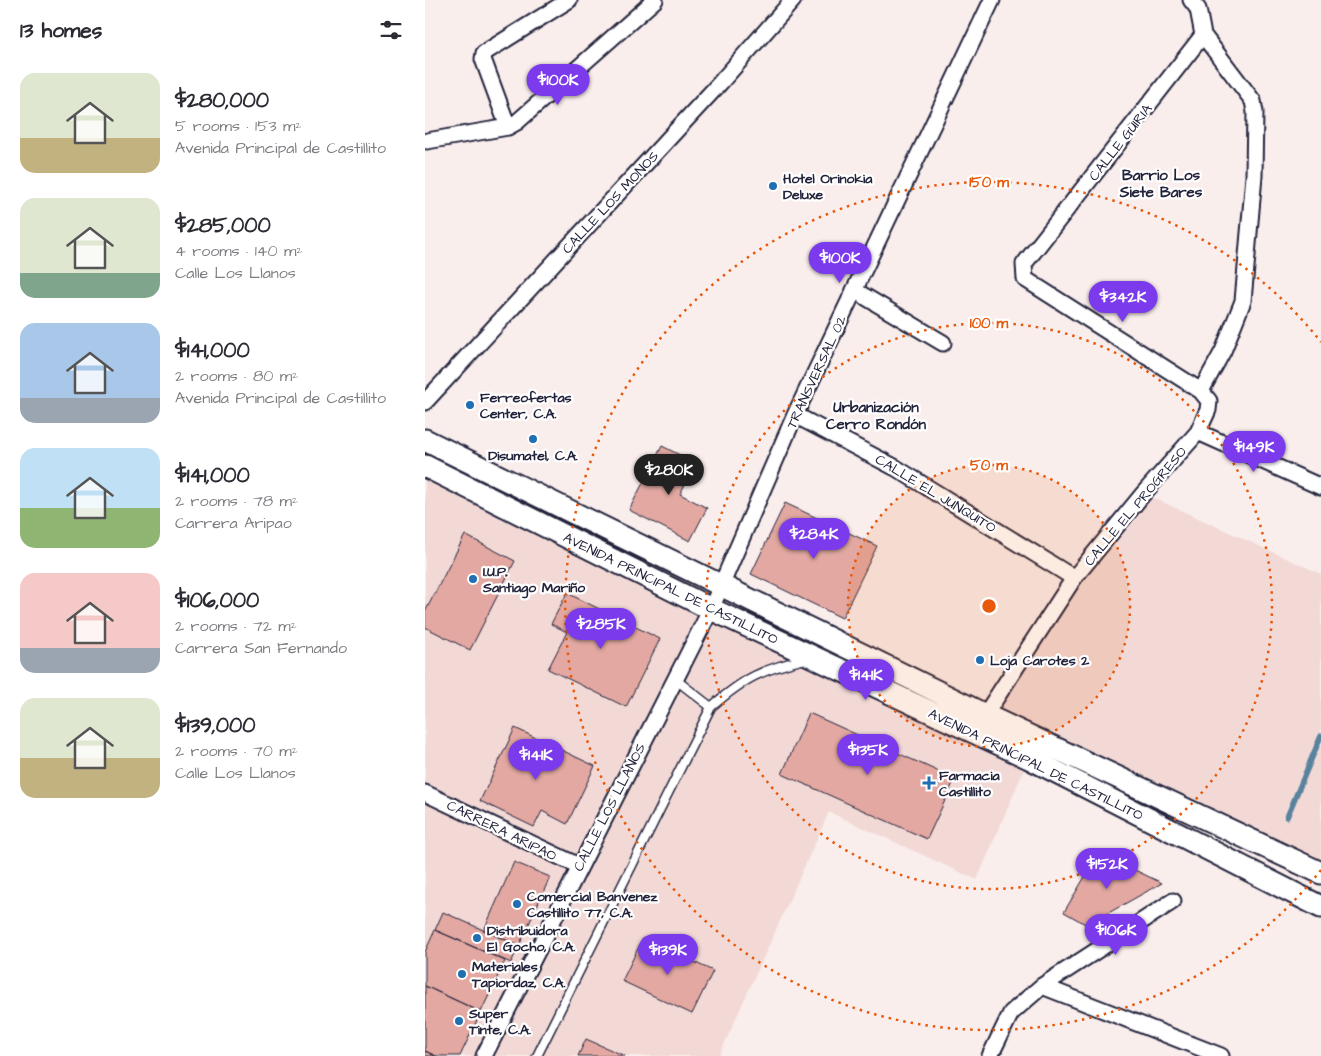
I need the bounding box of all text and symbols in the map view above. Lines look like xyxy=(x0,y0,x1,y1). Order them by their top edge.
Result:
text: 13 homes xyxy=(20,16,102,45)
icon: filters xyxy=(377,16,405,44)
pin: $100K xyxy=(523,64,593,106)
text: $100K xyxy=(538,69,578,91)
text: $280,000 xyxy=(175,86,269,115)
icon: home xyxy=(60,93,120,153)
street label: CALLE GÜIRIA xyxy=(1084,100,1157,185)
text: 5 rooms · 153 m² xyxy=(175,115,301,137)
text: Avenida Principal de Castillito xyxy=(175,137,386,159)
street label: CALLE LOS MONOS xyxy=(558,147,664,258)
district label: Barrio Los Siete Bares xyxy=(1119,165,1203,203)
place label: Hotel Orinokia Deluxe xyxy=(783,169,873,205)
text: 150 m xyxy=(969,172,1009,193)
marker: Hotel Orinokia Deluxe xyxy=(767,180,779,192)
text: $285,000 xyxy=(175,211,271,240)
icon: home xyxy=(60,218,120,278)
text: 4 rooms · 140 m² xyxy=(175,240,303,262)
pin: $100K xyxy=(805,242,875,284)
text: $100K xyxy=(820,247,860,269)
text: Calle Los Llanos xyxy=(175,262,296,284)
pin: $342K xyxy=(1088,280,1158,323)
text: $342K xyxy=(1100,286,1146,308)
street label: TRANSVERSAL 02 xyxy=(782,313,852,432)
text: 100 m xyxy=(970,313,1009,334)
text: $141,000 xyxy=(175,336,250,365)
icon: home xyxy=(60,343,120,403)
text: 2 rooms · 80 m² xyxy=(175,365,298,387)
text: Avenida Principal de Castillito xyxy=(175,387,386,409)
place label: Ferreofertas Center, C.A. xyxy=(480,388,572,424)
district label: Urbanización Cerro Rondón xyxy=(826,397,926,435)
marker: Ferreofertas Center, C.A. xyxy=(464,399,476,411)
pin: $149K xyxy=(1219,430,1289,473)
marker: Disumatel, C.A. xyxy=(527,433,539,445)
text: $149K xyxy=(1234,436,1274,458)
street label: CALLE EL PROGRESO xyxy=(1080,443,1192,571)
place label: Disumatel, C.A. xyxy=(488,446,578,466)
street label: CALLE EL JUNQUITO xyxy=(871,450,1000,538)
pin: $280K xyxy=(634,454,704,496)
text: 50 m xyxy=(970,455,1008,476)
text: $280K xyxy=(645,459,693,481)
text: $141,000 xyxy=(175,461,250,490)
icon: home xyxy=(60,468,120,528)
text: 2 rooms · 78 m² xyxy=(175,490,298,512)
text: Carrera Aripao xyxy=(175,512,292,534)
pin: $284K xyxy=(779,518,849,560)
text: $284K xyxy=(789,523,839,545)
street label: AVENIDA PRINCIPAL DE CASTILLITO xyxy=(560,528,781,650)
place label: I.U.P. Santiago Mariño xyxy=(482,562,585,599)
marker: I.U.P. Santiago Mariño xyxy=(467,573,479,585)
text: $106,000 xyxy=(175,586,259,615)
icon: home xyxy=(60,593,120,653)
centre of rings xyxy=(980,597,998,615)
pin: $285K xyxy=(566,608,636,650)
text: $285K xyxy=(576,613,626,635)
text: 2 rooms · 72 m² xyxy=(175,615,297,637)
text: Carrera San Fernando xyxy=(175,637,347,659)
place label: Loja Carotes 2 xyxy=(990,651,1090,671)
marker: Loja Carotes 2 xyxy=(974,654,986,666)
pin: $141K xyxy=(831,658,901,701)
text: $141K xyxy=(849,664,883,686)
street label: AVENIDA PRINCIPAL DE CASTILLITO xyxy=(925,704,1146,826)
text: $139,000 xyxy=(175,711,256,740)
icon: home xyxy=(60,718,120,778)
pin: $135K xyxy=(833,734,903,776)
pin: $141K xyxy=(501,738,571,781)
text: $135K xyxy=(848,739,888,761)
text: 2 rooms · 70 m² xyxy=(175,740,298,762)
street label: CALLE LOS LLANOS xyxy=(569,740,651,875)
text: $141K xyxy=(519,744,553,766)
text: Calle Los Llanos xyxy=(175,762,296,784)
place label: Farmacia Castillito xyxy=(939,766,1001,802)
marker: Farmacia Castillito xyxy=(923,777,935,789)
street label: CARRERA ARIPAO xyxy=(443,796,560,866)
pin: $152K xyxy=(1072,848,1142,890)
text: $152K xyxy=(1086,853,1128,875)
place label: Comercial Banvenez Castillito 77, C.A. xyxy=(527,887,658,923)
marker: Comercial Banvenez Castillito 77, C.A. xyxy=(511,898,523,910)
pin: $106K xyxy=(1081,914,1151,956)
text: $106K xyxy=(1096,919,1136,941)
place label: Distribuidora El Gocho, C.A. xyxy=(487,921,575,957)
marker: Distribuidora El Gocho, C.A. xyxy=(471,932,483,944)
pin: $139K xyxy=(633,934,703,976)
text: $139K xyxy=(649,939,687,961)
place label: Materiales Tapiordaz, C.A. xyxy=(471,957,566,993)
marker: Materiales Tapiordaz, C.A. xyxy=(456,968,468,980)
place label: Super Tinte, C.A. xyxy=(468,1004,531,1040)
marker: Super Tinte, C.A. xyxy=(453,1015,465,1027)

